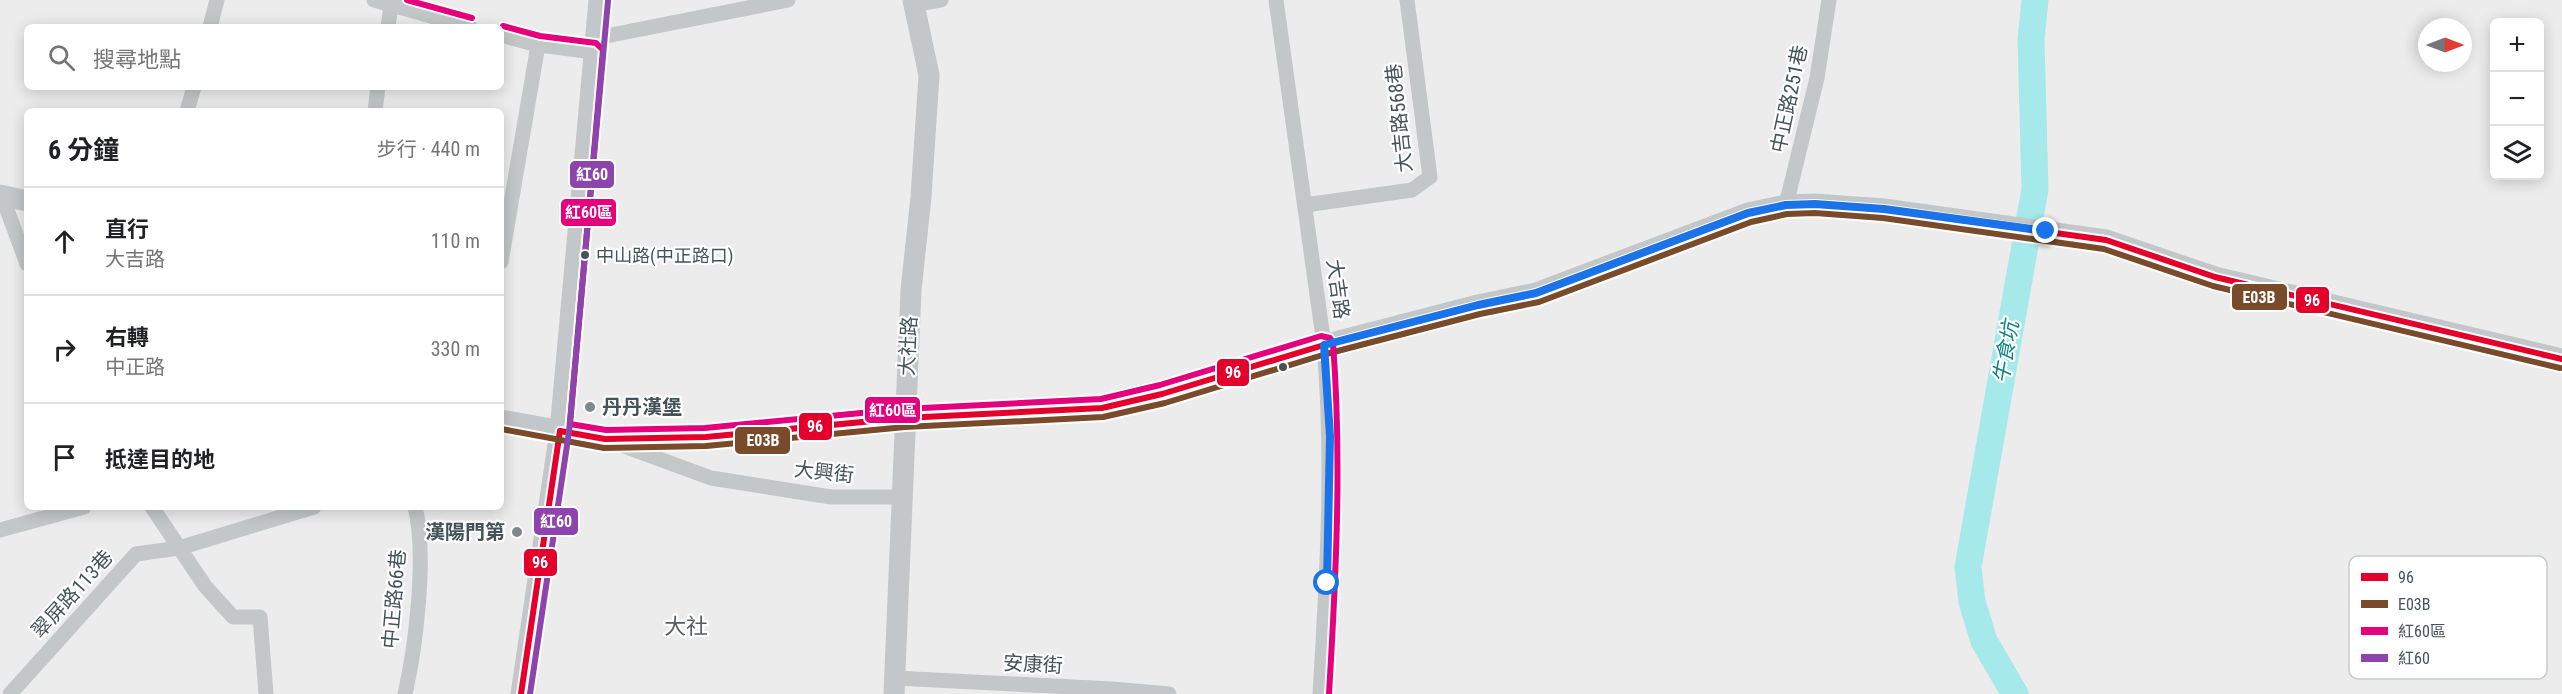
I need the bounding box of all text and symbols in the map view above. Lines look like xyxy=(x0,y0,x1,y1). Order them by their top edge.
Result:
north arrow xyxy=(2418,18,2472,72)
map controls xyxy=(2490,18,2544,180)
button: + xyxy=(2490,18,2544,72)
search box xyxy=(24,24,504,90)
icon: search xyxy=(45,41,78,74)
street label: 中正路251巷 xyxy=(1766,43,1812,155)
text: 搜尋地點 xyxy=(93,47,181,72)
street label: 大吉路568巷 xyxy=(1381,62,1417,174)
button: − xyxy=(2490,72,2544,126)
button: layers xyxy=(2490,126,2544,180)
text: 6 分鐘 xyxy=(48,135,119,165)
text: 步行 · 440 m xyxy=(377,137,480,161)
line badge: 紅60 xyxy=(569,160,615,189)
text: 紅60 xyxy=(576,165,608,184)
line badge: 紅60區 xyxy=(560,198,617,227)
text: 紅60區 xyxy=(565,203,613,222)
text: 直行 xyxy=(105,217,149,242)
route end xyxy=(2032,217,2058,243)
icon: ahead xyxy=(48,225,81,258)
text: 110 m xyxy=(431,229,480,253)
place label: 中山路(中正路口) xyxy=(596,245,733,267)
text: 大吉路 xyxy=(105,247,165,271)
marker: 中山路(中正路口) xyxy=(579,249,591,261)
street label: 大吉路 xyxy=(1322,258,1354,320)
line badge: E03B xyxy=(2231,283,2288,311)
line badge: 96 xyxy=(2295,286,2330,314)
text: E03B xyxy=(2243,288,2276,307)
text: 96 xyxy=(2304,291,2320,310)
street label: 大社路 xyxy=(894,315,922,377)
water label: 牛食坑 xyxy=(1989,316,2024,385)
text: 右轉 xyxy=(105,325,149,350)
icon: right xyxy=(48,333,81,366)
text: 330 m xyxy=(431,337,480,361)
text: 中正路 xyxy=(105,355,165,379)
line badge: 96 xyxy=(1216,358,1250,387)
unlabelled marker xyxy=(1277,361,1289,373)
text: 96 xyxy=(1225,363,1241,382)
place label: 丹丹漢堡 xyxy=(602,395,682,419)
line badge: 紅60區 xyxy=(864,396,921,424)
marker: 丹丹漢堡 xyxy=(583,400,597,414)
text: 紅60區 xyxy=(869,401,917,420)
line badge: 96 xyxy=(798,412,833,441)
text: 96 xyxy=(807,417,823,436)
line badge: E03B xyxy=(734,426,791,455)
text: E03B xyxy=(747,431,780,450)
icon: arrive xyxy=(48,441,81,474)
text: 抵達目的地 xyxy=(105,447,215,472)
street label: 大興街 xyxy=(793,457,855,487)
line badge: 紅60 xyxy=(533,507,579,536)
text: 紅60 xyxy=(540,512,572,531)
place label: 漢陽門第 xyxy=(425,520,505,544)
marker: 漢陽門第 xyxy=(510,525,524,539)
street label: 翠屏路113巷 xyxy=(26,545,118,643)
street label: 中正路66巷 xyxy=(378,548,410,650)
line badge: 96 xyxy=(523,548,558,577)
text: 96 xyxy=(532,553,548,572)
legend xyxy=(2349,556,2547,679)
text: 96 xyxy=(2398,568,2414,587)
route start xyxy=(1313,569,1339,595)
text: E03B xyxy=(2398,595,2430,614)
district label: 大社 xyxy=(664,614,708,639)
text: 紅60區 xyxy=(2398,622,2446,641)
text: 紅60 xyxy=(2398,649,2430,668)
street label: 安康街 xyxy=(1002,650,1064,678)

